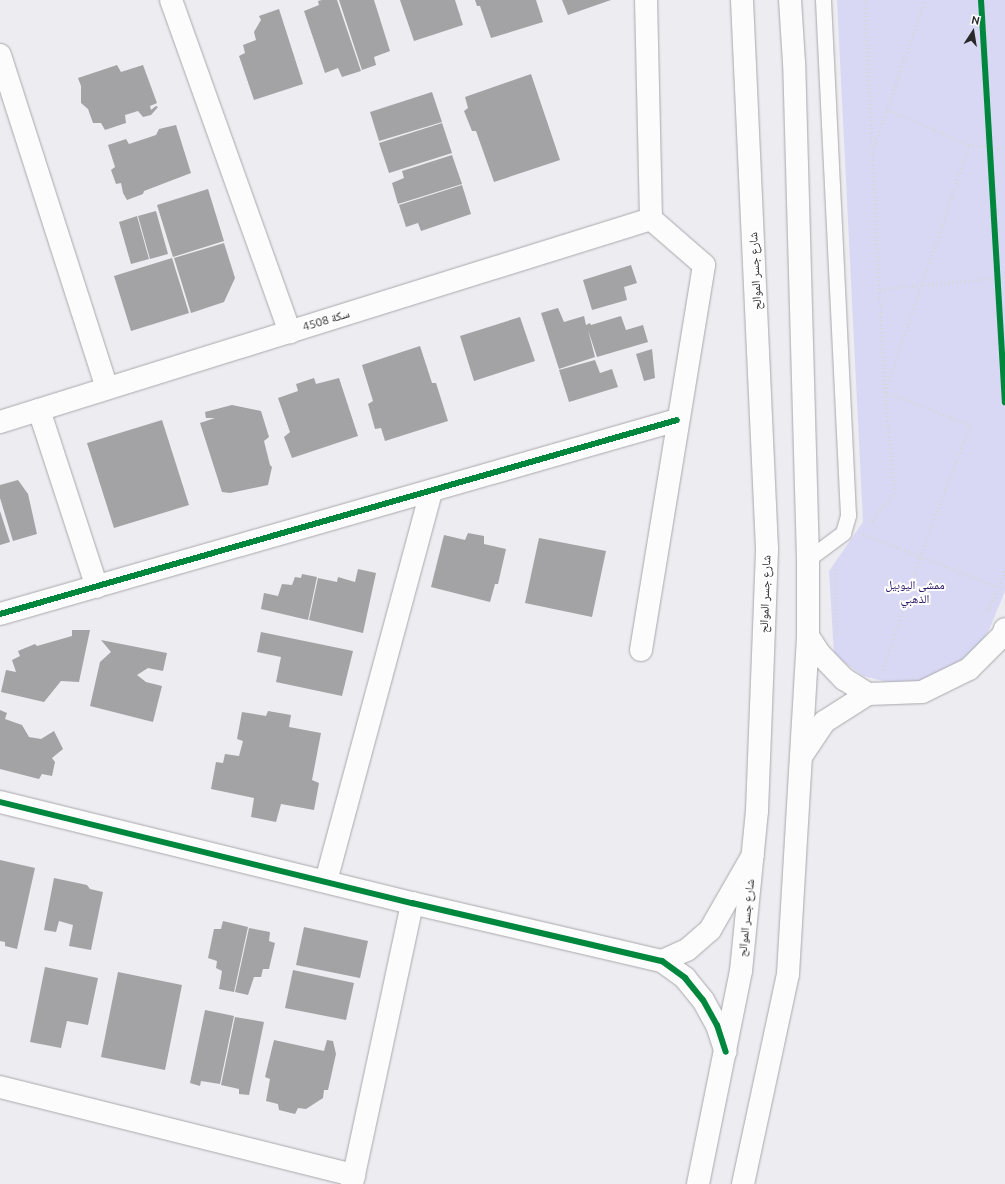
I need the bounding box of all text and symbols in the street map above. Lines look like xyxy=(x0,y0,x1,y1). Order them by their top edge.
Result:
north arrow xyxy=(953,12,993,52)
text: N xyxy=(970,14,981,27)
street label: شارع جسر الموالح xyxy=(746,232,764,310)
street label: سكة 4508 xyxy=(301,306,351,334)
street label: شارع جسر الموالح xyxy=(756,555,774,633)
park label: ممشى اليوبيل الذهبي xyxy=(885,578,945,606)
street label: شارع جسر الموالح xyxy=(735,878,757,958)

